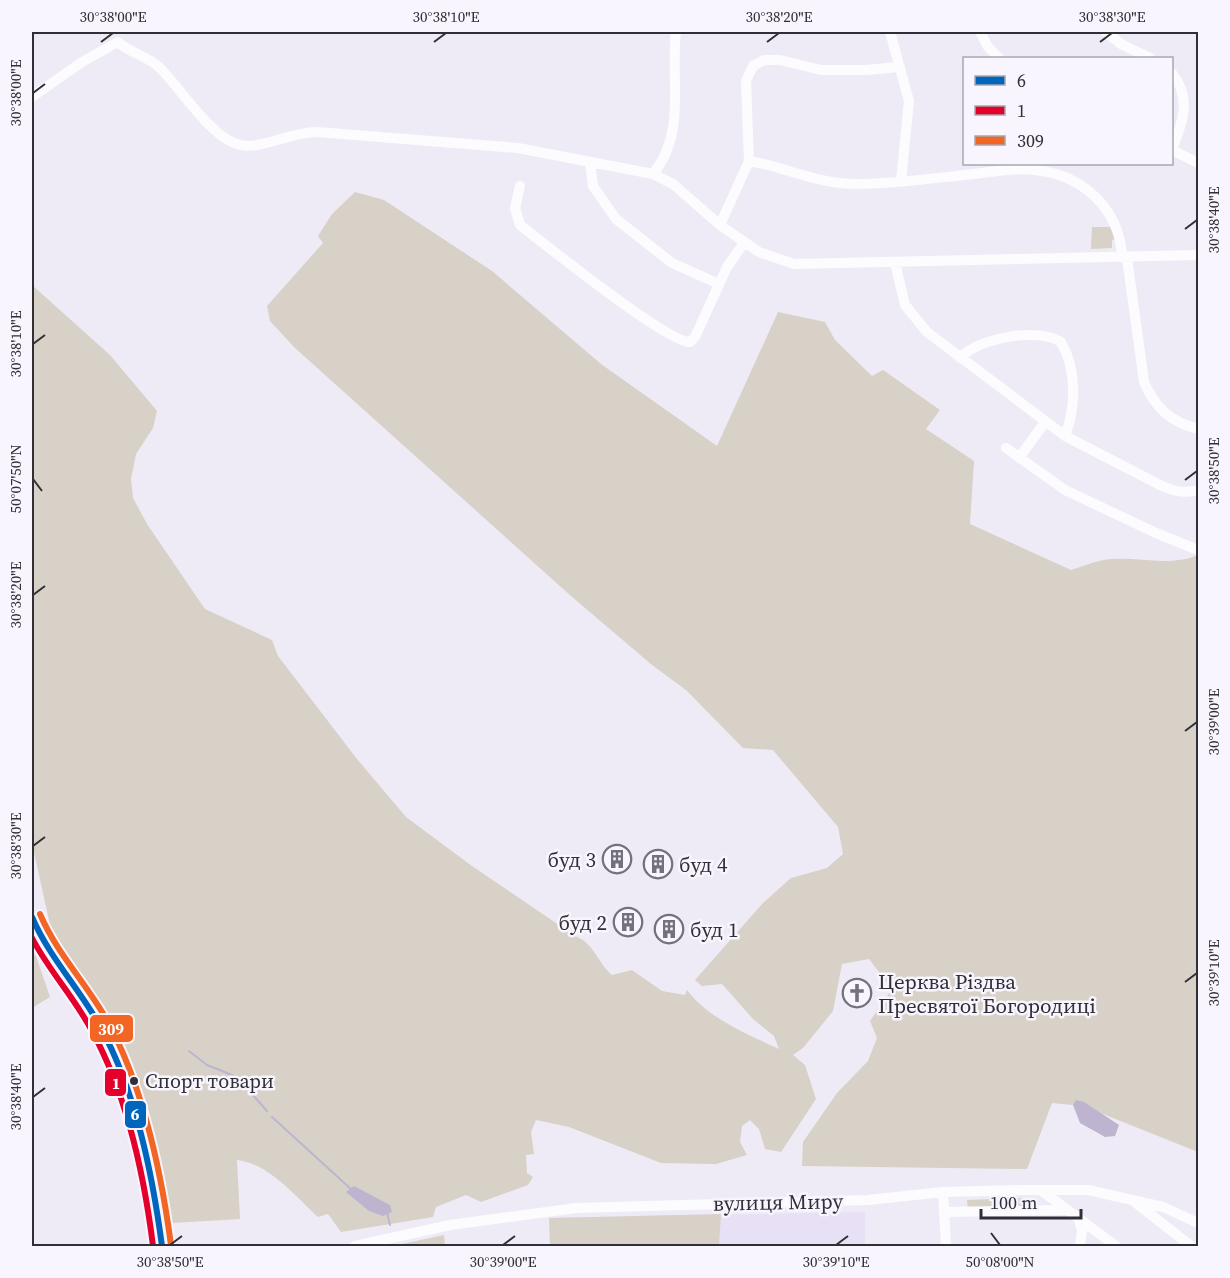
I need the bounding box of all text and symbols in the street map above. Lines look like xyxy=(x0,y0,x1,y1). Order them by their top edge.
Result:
text: 30°38'00"E xyxy=(79,6,147,27)
text: 30°38'10"E xyxy=(412,6,480,27)
text: 30°38'20"E xyxy=(745,6,813,27)
text: 30°38'30"E xyxy=(1078,6,1146,27)
legend xyxy=(963,57,1173,165)
text: 30°38'00"E xyxy=(5,59,26,127)
text: 6 xyxy=(1017,68,1026,93)
text: 1 xyxy=(1017,98,1026,123)
text: 309 xyxy=(1017,128,1044,153)
text: 30°38'40"E xyxy=(1203,186,1224,254)
text: 30°38'10"E xyxy=(5,310,26,378)
text: 30°38'50"E xyxy=(1203,437,1224,505)
text: 50°07'50"N xyxy=(5,444,26,514)
text: 30°38'20"E xyxy=(5,561,26,629)
text: 30°39'00"E xyxy=(1203,688,1224,756)
text: 30°38'30"E xyxy=(5,812,26,880)
building icon: буд 3 xyxy=(601,843,633,875)
place label: буд 3 xyxy=(548,845,596,874)
building icon: буд 4 xyxy=(642,848,674,880)
place label: буд 4 xyxy=(679,850,728,879)
building icon: буд 2 xyxy=(612,906,644,938)
place label: буд 2 xyxy=(559,908,607,937)
building icon: буд 1 xyxy=(653,913,685,945)
place label: буд 1 xyxy=(690,915,738,944)
text: 30°39'10"E xyxy=(1203,939,1224,1007)
place label: Церква Різдва Пресвятої Богородиці xyxy=(878,967,1096,1020)
church icon: Церква Різдва Пресвятої Богородиці xyxy=(841,977,873,1009)
line badge: 309 xyxy=(89,1014,134,1043)
text: 309 xyxy=(98,1018,124,1040)
text: 30°38'40"E xyxy=(5,1063,26,1131)
place label: Спорт товари xyxy=(145,1067,274,1095)
line badge: 1 xyxy=(104,1068,127,1097)
text: 1 xyxy=(112,1072,120,1094)
marker: Спорт товари xyxy=(128,1075,140,1087)
line badge: 6 xyxy=(124,1100,147,1129)
text: 6 xyxy=(131,1103,140,1125)
scale bar xyxy=(981,1182,1082,1220)
street label: вулиця Миру xyxy=(713,1186,844,1218)
text: 100 m xyxy=(990,1190,1037,1215)
text: 30°38'50"E xyxy=(136,1251,204,1272)
text: 30°39'00"E xyxy=(469,1251,537,1272)
text: 30°39'10"E xyxy=(802,1251,870,1272)
text: 50°08'00"N xyxy=(965,1251,1035,1272)

